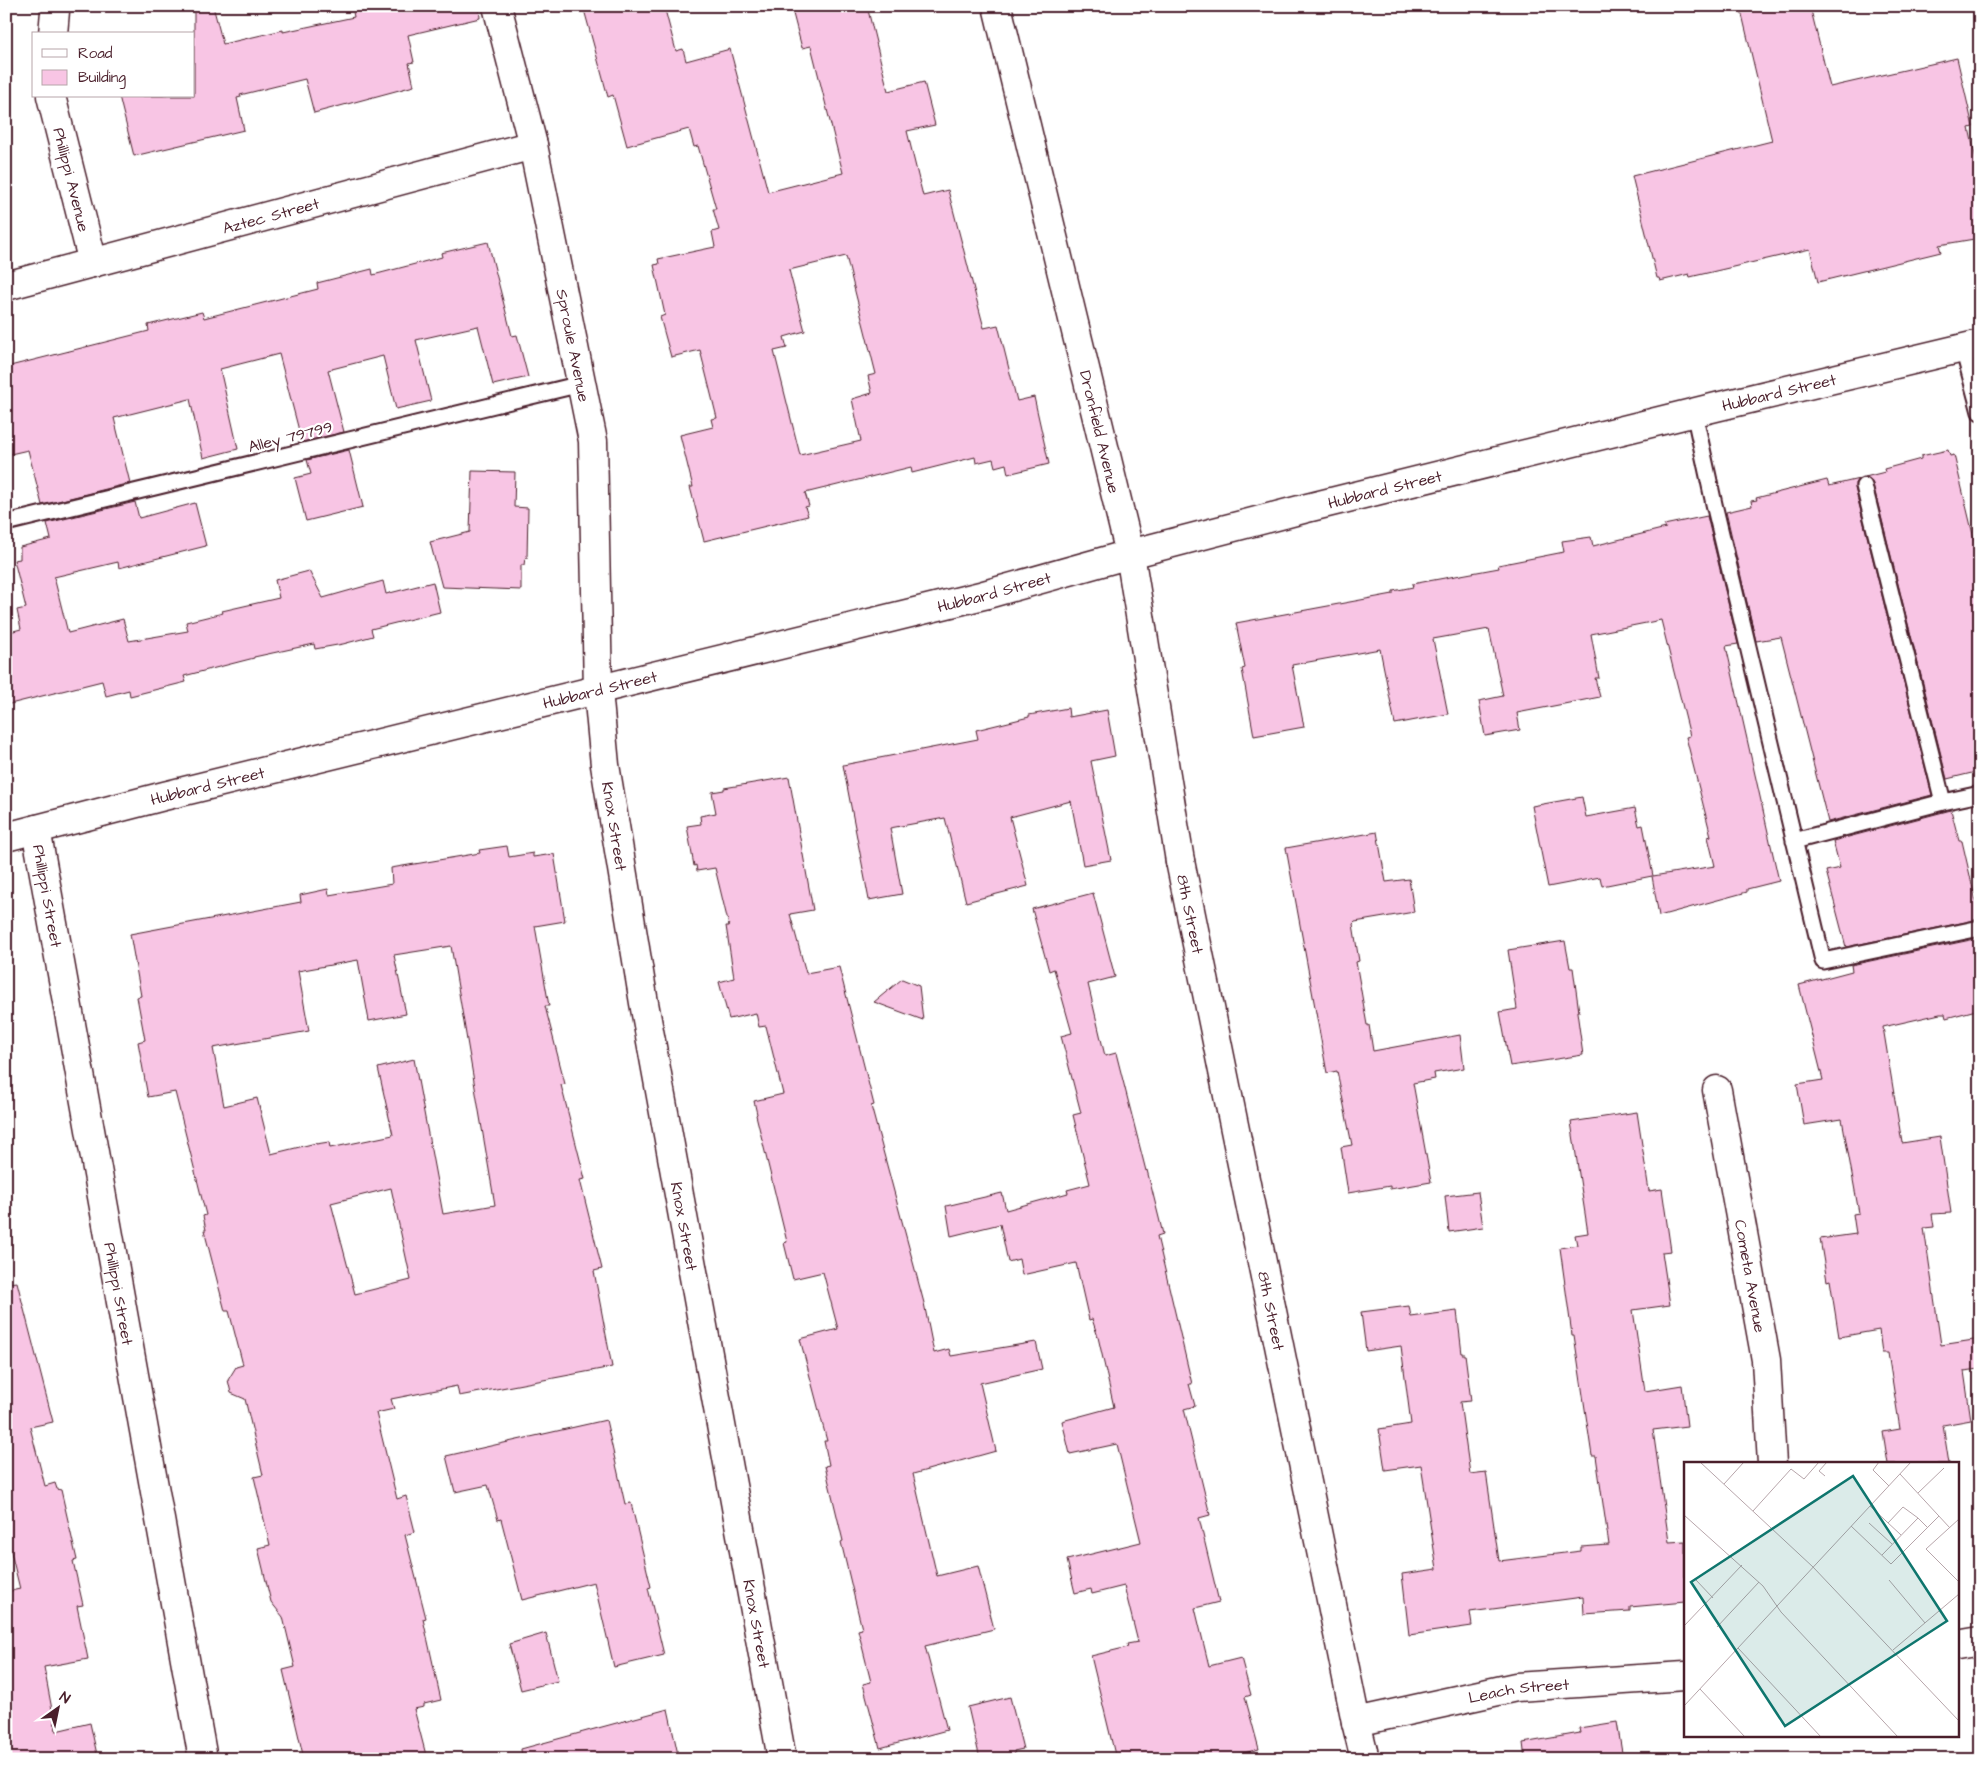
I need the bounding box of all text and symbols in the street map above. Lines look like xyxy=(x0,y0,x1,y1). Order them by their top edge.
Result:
legend xyxy=(32,32,195,98)
text: Road xyxy=(78,43,113,64)
text: Building xyxy=(78,67,126,89)
street label: Phillippi Avenue xyxy=(47,125,95,234)
street label: Aztec Street xyxy=(220,193,322,240)
street label: Sproule Avenue xyxy=(550,287,595,404)
street label: Dronfield Avenue xyxy=(1074,368,1125,496)
street label: Hubbard Street xyxy=(1720,369,1839,417)
street label: Alley 79799 xyxy=(246,416,335,459)
street label: Hubbard Street xyxy=(1326,465,1445,514)
street label: Hubbard Street xyxy=(935,567,1054,618)
street label: Hubbard Street xyxy=(541,665,660,715)
street label: Hubbard Street xyxy=(148,762,268,811)
street label: Knox Street xyxy=(596,780,632,873)
street label: Phillippi Street xyxy=(27,843,67,950)
street label: 8th Street xyxy=(1171,872,1209,956)
street label: Knox Street xyxy=(665,1180,703,1273)
street label: Cometa Avenue xyxy=(1729,1218,1771,1335)
street label: Phillippi Street xyxy=(98,1241,139,1347)
street label: 8th Street xyxy=(1252,1269,1290,1353)
inset map xyxy=(1684,1462,1958,1738)
street label: Knox Street xyxy=(737,1578,775,1671)
street label: Leach Street xyxy=(1466,1674,1570,1709)
north arrow xyxy=(32,1682,82,1732)
text: N xyxy=(55,1687,74,1709)

